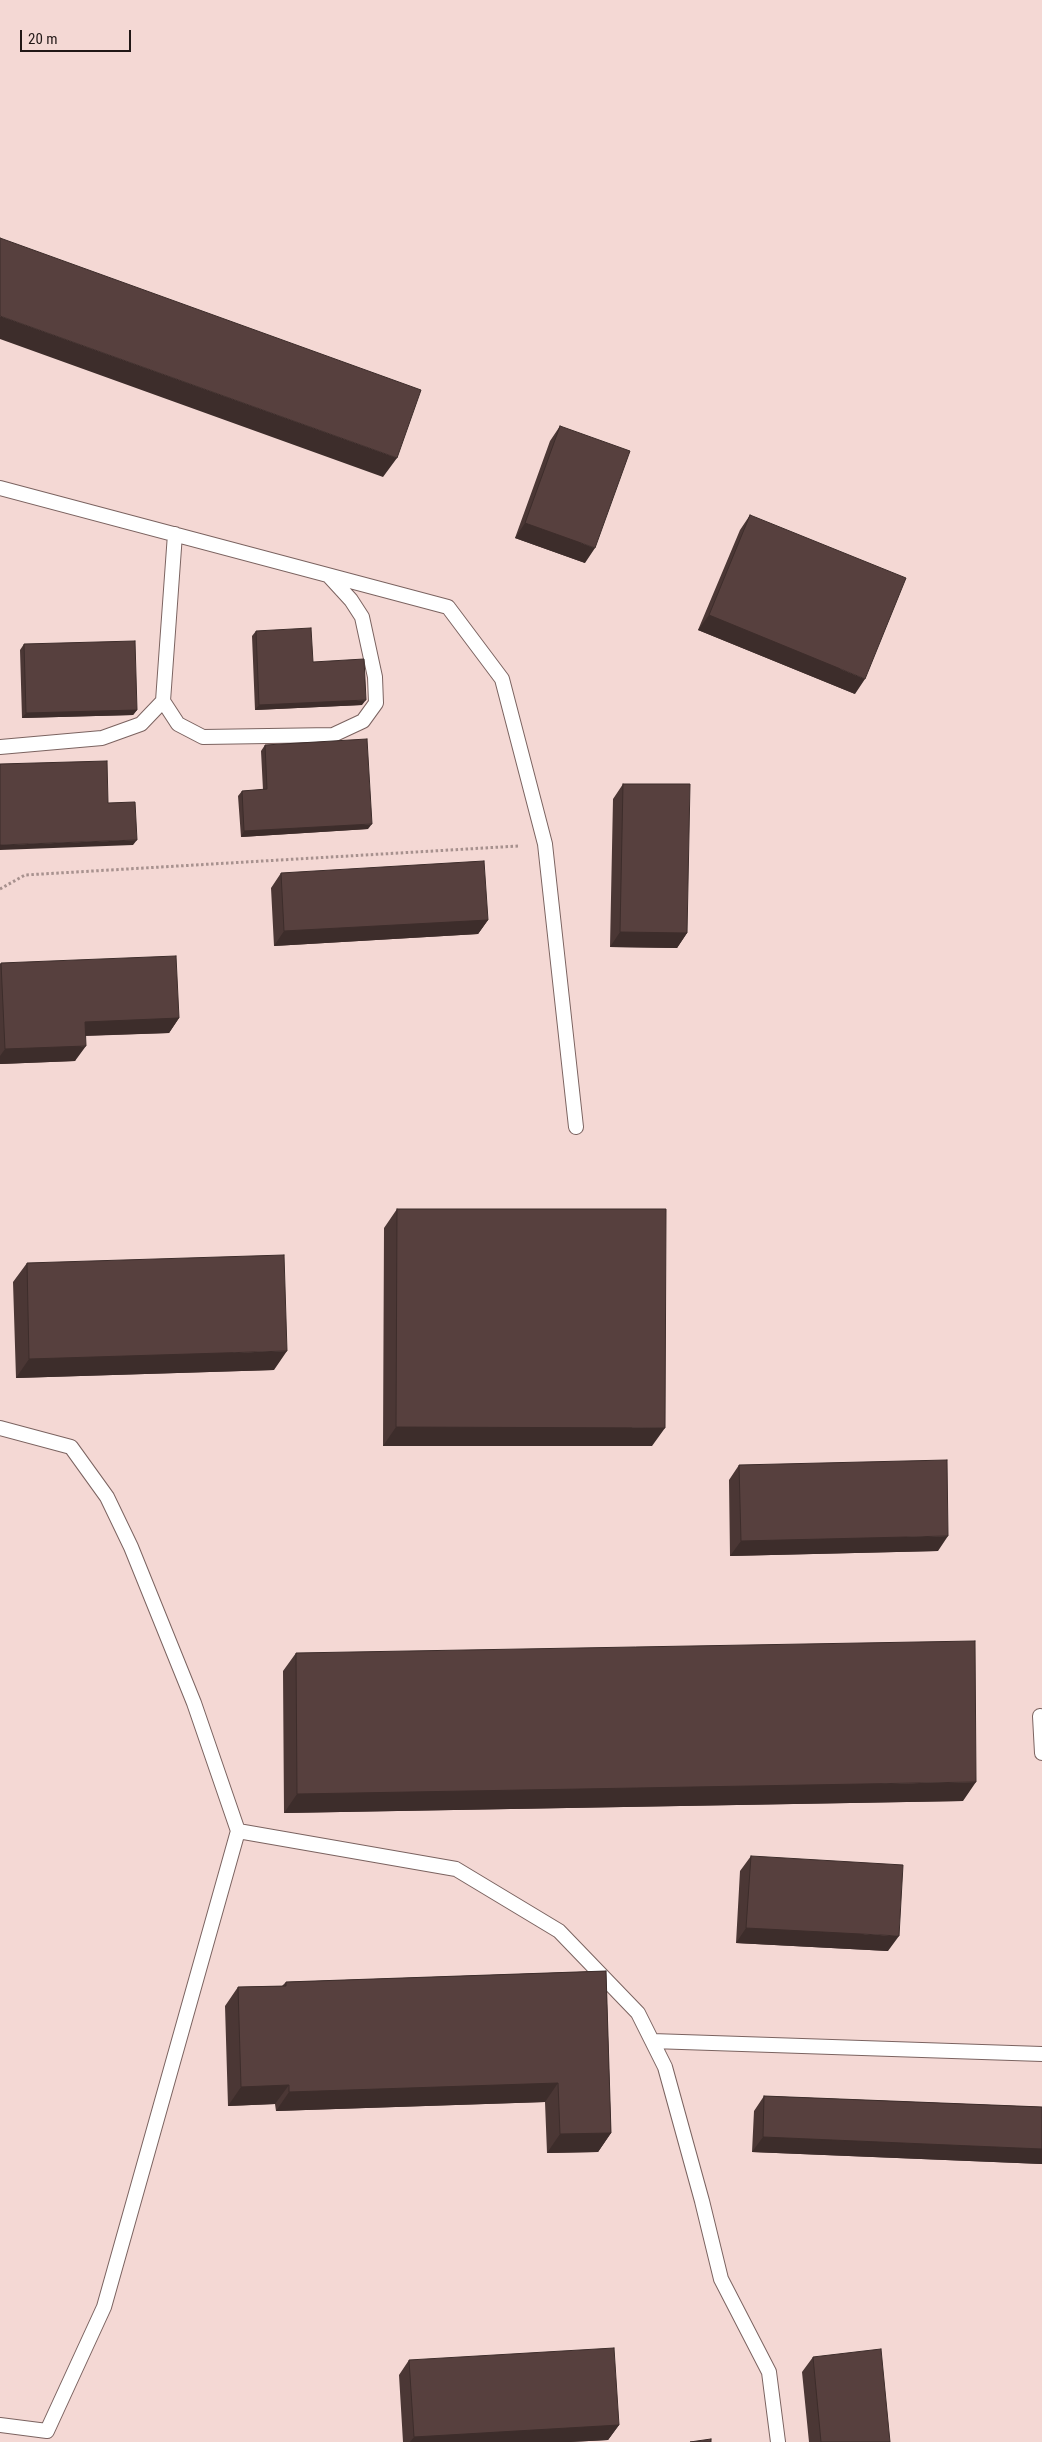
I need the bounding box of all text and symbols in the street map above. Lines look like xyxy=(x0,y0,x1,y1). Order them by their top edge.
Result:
scale bar xyxy=(22,20,134,52)
text: 20 m xyxy=(28,30,58,48)

